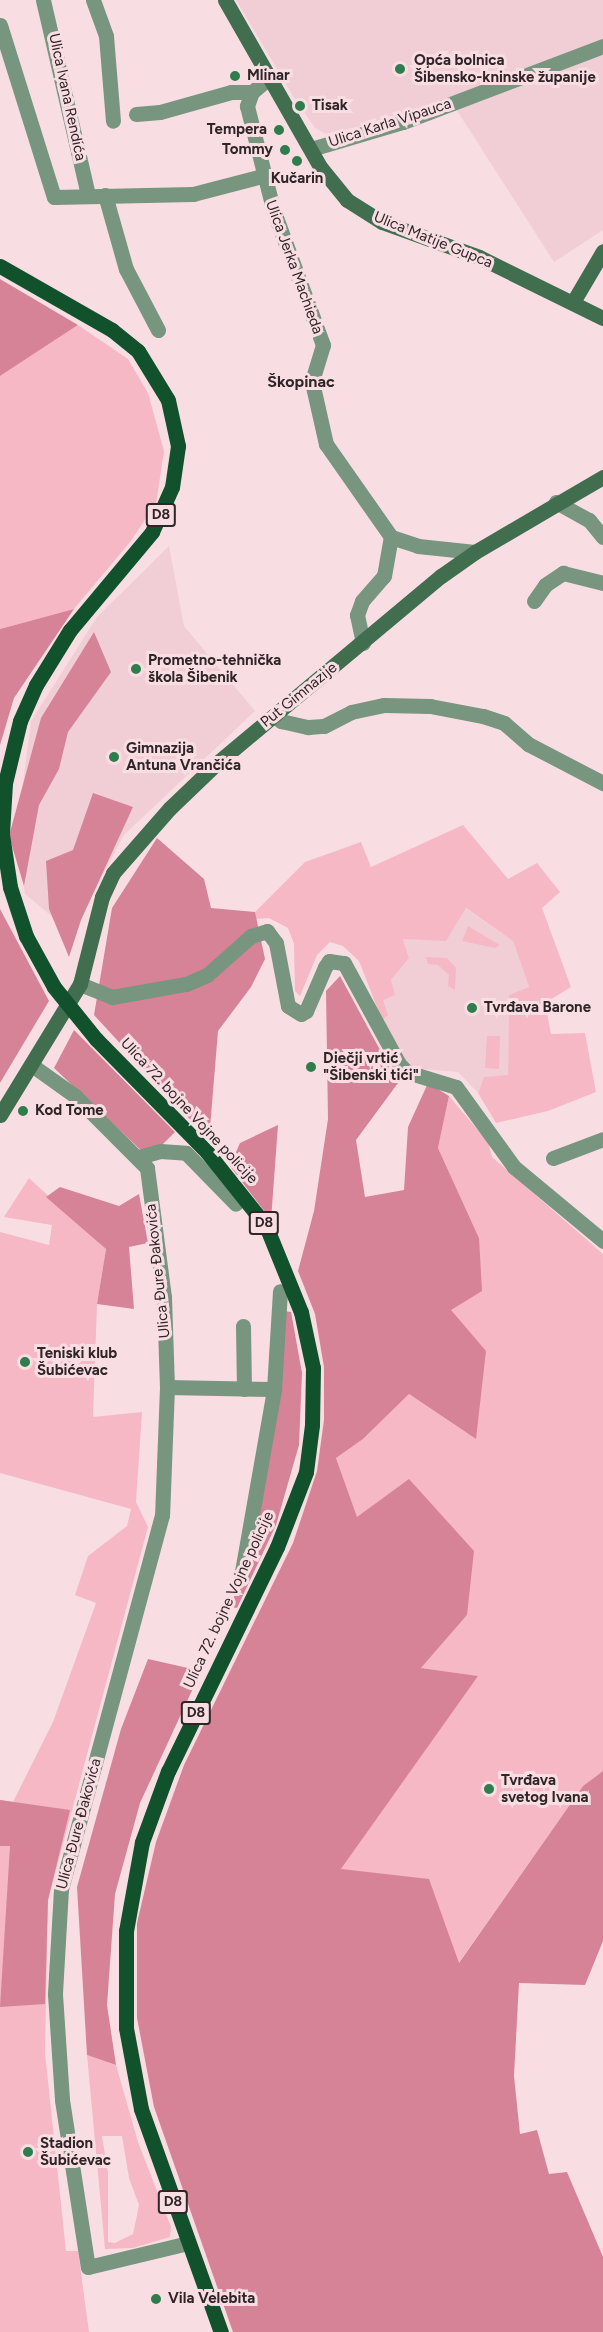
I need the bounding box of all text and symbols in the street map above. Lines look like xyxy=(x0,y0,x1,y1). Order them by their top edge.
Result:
street label: Ulica Ivana Rendića xyxy=(45,32,89,162)
place label: Opća bolnica Šibensko-kninske županije xyxy=(414,51,596,86)
marker: Opća bolnica Šibensko-kninske županije xyxy=(391,60,409,78)
place label: Mlinar xyxy=(247,67,290,85)
marker: Mlinar xyxy=(228,69,242,83)
street label: Ulica Karla Vipauca xyxy=(326,95,454,151)
place label: Tisak xyxy=(312,97,348,115)
marker: Tisak xyxy=(293,99,307,113)
place label: Tempera xyxy=(207,121,267,139)
marker: Tempera xyxy=(272,123,286,137)
place label: Tommy xyxy=(222,141,273,159)
marker: Tommy xyxy=(278,143,292,157)
marker: Kučarin xyxy=(290,154,304,168)
place label: Kučarin xyxy=(271,170,323,188)
street label: Ulica Jerka Machieda xyxy=(261,198,327,336)
street label: Ulica Matije Gupca xyxy=(371,208,495,272)
district label: Škopinac xyxy=(267,372,335,392)
road number: D8 xyxy=(144,504,178,526)
place label: Prometno-tehnička škola Šibenik xyxy=(148,651,281,686)
street label: Put Gimnazije xyxy=(257,659,341,731)
marker: Prometno-tehnička škola Šibenik xyxy=(129,662,143,676)
place label: Gimnazija Antuna Vrančića xyxy=(126,739,241,774)
marker: Gimnazija Antuna Vrančića xyxy=(107,750,121,764)
place label: Tvrđava Barone xyxy=(484,999,591,1017)
marker: Tvrđava Barone xyxy=(465,1001,479,1015)
street label: Ulica 72. bojne Vojne policije xyxy=(117,1034,261,1188)
place label: Dječji vrtić "Šibenski tići" xyxy=(323,1049,419,1084)
marker: Dječji vrtić "Šibenski tići" xyxy=(304,1060,318,1074)
place label: Kod Tome xyxy=(35,1102,104,1120)
marker: Kod Tome xyxy=(16,1104,30,1118)
street label: Ulica Đure Đakovića xyxy=(142,1203,174,1339)
road number: D8 xyxy=(248,1212,280,1234)
place label: Teniski klub Šubićevac xyxy=(37,1344,117,1379)
marker: Teniski klub Šubićevac xyxy=(18,1355,32,1369)
street label: Ulica 72. bojne Vojne policije xyxy=(180,1509,278,1691)
road number: D8 xyxy=(180,1702,212,1724)
street label: Ulica Đure Đakovića xyxy=(53,1756,105,1892)
place label: Tvrđava svetog Ivana xyxy=(501,1771,589,1806)
marker: Tvrđava svetog Ivana xyxy=(482,1782,496,1796)
place label: Stadion Šubićevac xyxy=(40,2134,111,2169)
marker: Stadion Šubićevac xyxy=(21,2145,35,2159)
road number: D8 xyxy=(156,2191,190,2213)
place label: Vila Velebita xyxy=(168,2290,255,2308)
marker: Vila Velebita xyxy=(149,2292,163,2306)

